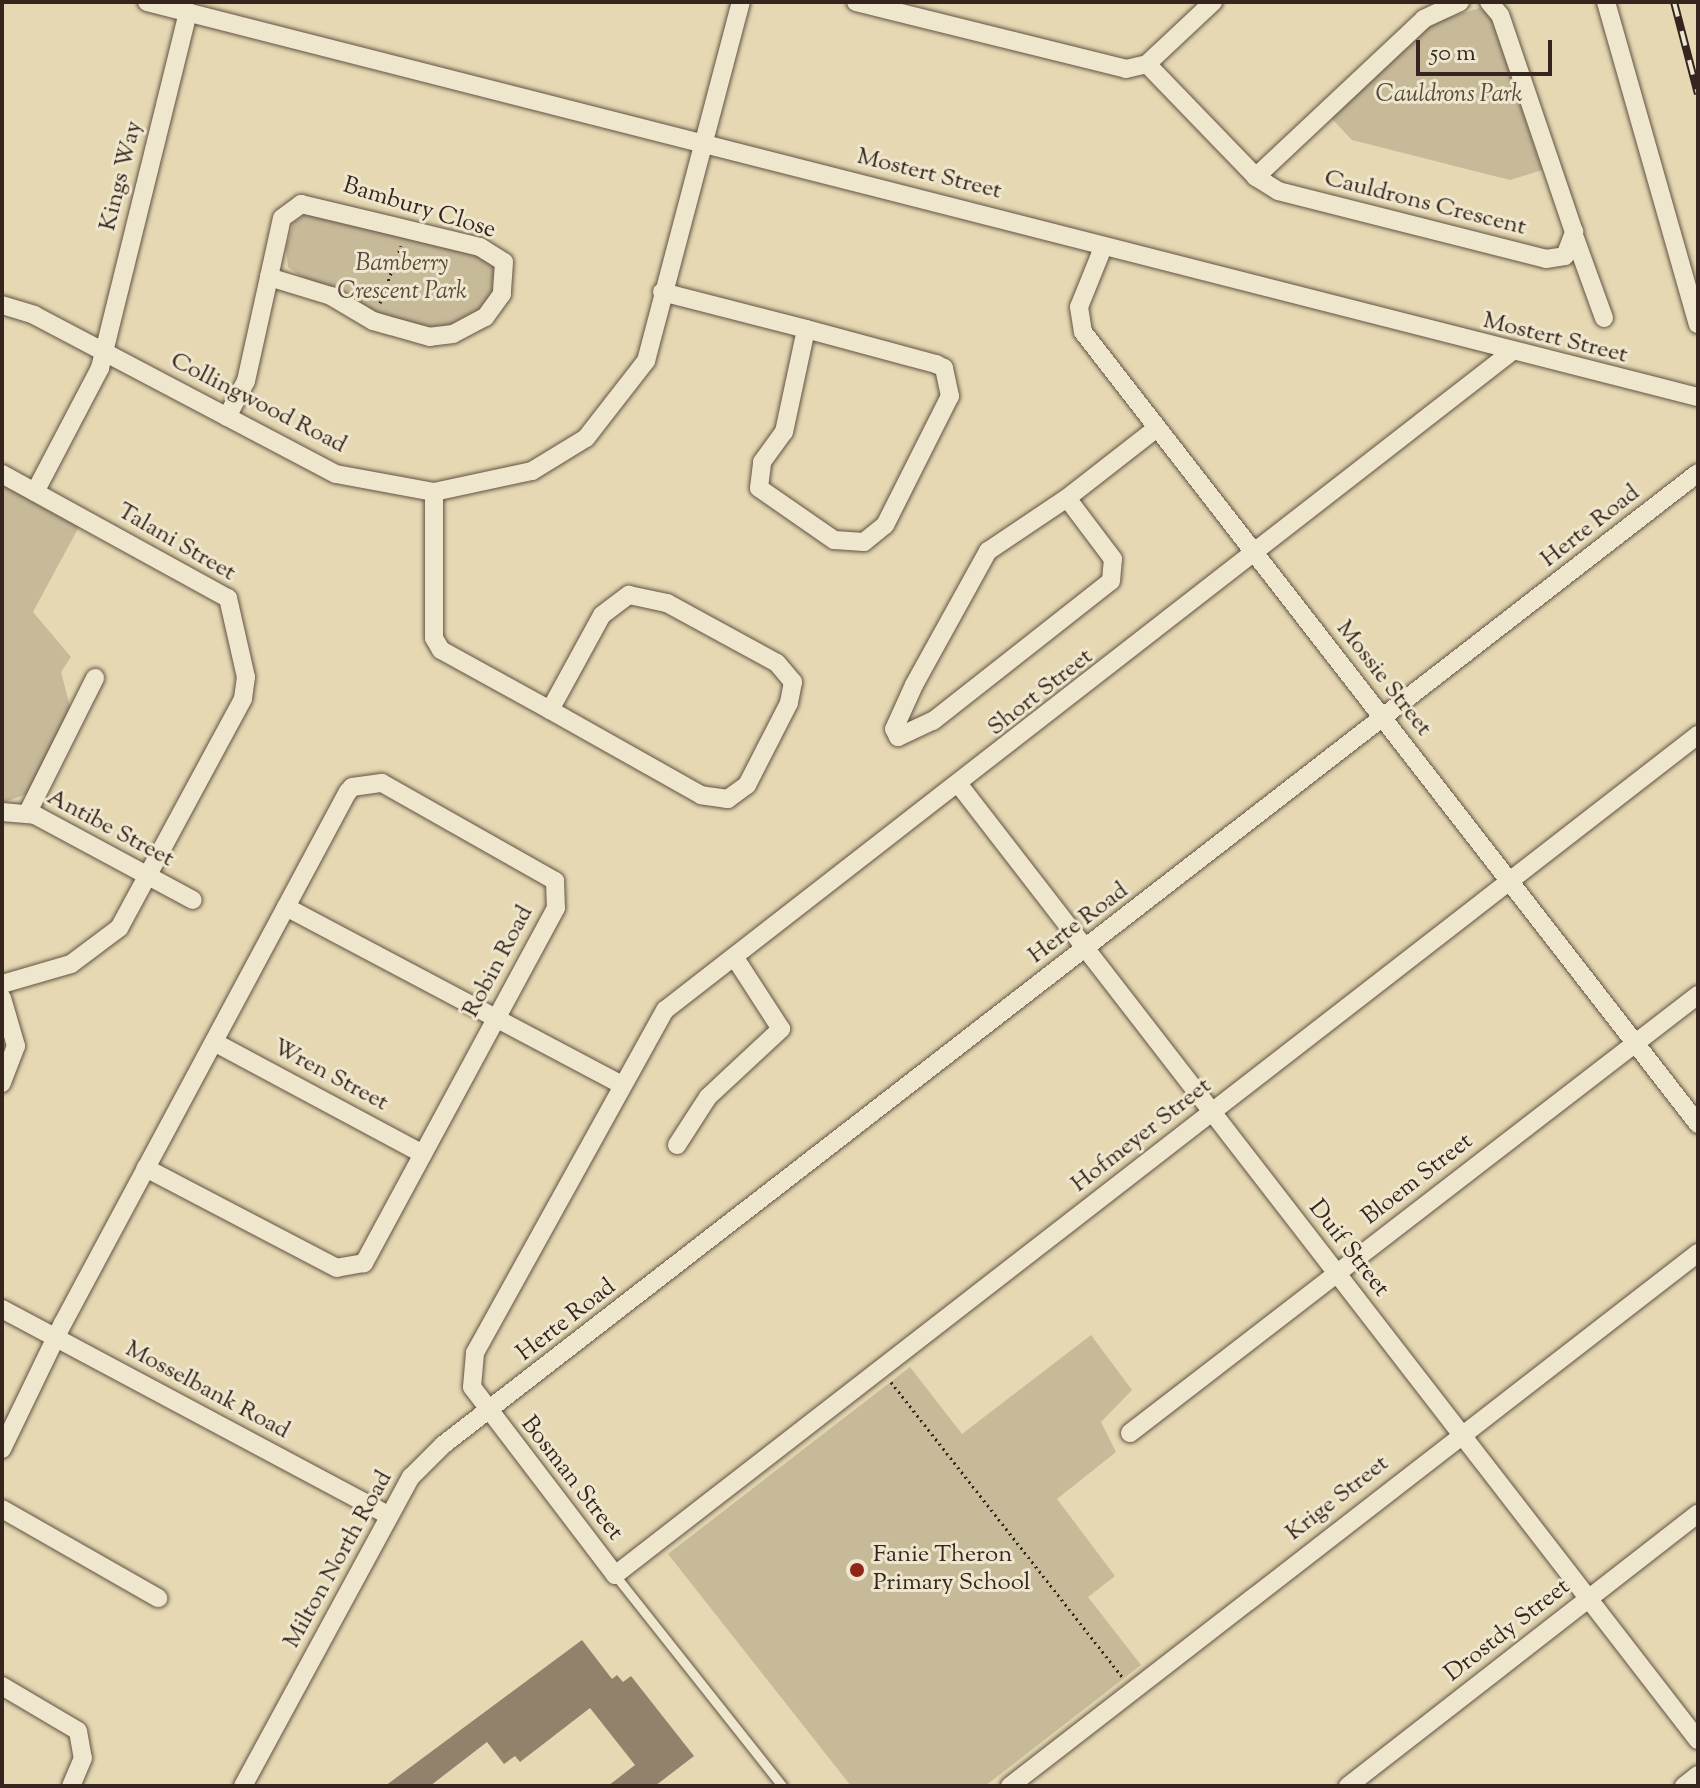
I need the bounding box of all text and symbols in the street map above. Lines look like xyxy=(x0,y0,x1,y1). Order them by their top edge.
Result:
scale bar xyxy=(1420,24,1556,74)
text: 50 m xyxy=(1430,37,1476,71)
park label: Cauldrons Park xyxy=(1376,82,1522,110)
street label: Kings Way xyxy=(94,118,150,234)
street label: Mostert Street xyxy=(854,143,1004,207)
street label: Cauldrons Crescent xyxy=(1321,165,1529,243)
street label: Bambury Close xyxy=(339,172,499,246)
park label: Bamberry Crescent Park xyxy=(337,251,467,307)
street label: Mostert Street xyxy=(1480,307,1630,371)
street label: Collingwood Road xyxy=(165,347,351,461)
street label: Herte Road xyxy=(1536,479,1646,575)
street label: Talani Street xyxy=(112,498,240,588)
street label: Mossie Street xyxy=(1329,616,1437,742)
street label: Short Street xyxy=(983,643,1099,743)
street label: Antibe Street xyxy=(42,784,178,874)
street label: Herte Road xyxy=(1023,877,1135,971)
street label: Robin Road xyxy=(458,901,540,1023)
street label: Wren Street xyxy=(267,1034,393,1118)
street label: Hofmeyer Street xyxy=(1066,1072,1218,1200)
street label: Bloem Street xyxy=(1357,1128,1479,1232)
street label: Duif Street xyxy=(1301,1195,1395,1303)
street label: Herte Road xyxy=(512,1273,622,1369)
street label: Mosselbank Road xyxy=(120,1336,294,1446)
street label: Bosman Street xyxy=(514,1411,628,1547)
street label: Krige Street xyxy=(1281,1450,1395,1548)
street label: Milton North Road xyxy=(278,1466,400,1654)
place label: Fanie Theron Primary School xyxy=(873,1542,1030,1598)
marker: Fanie Theron Primary School xyxy=(848,1561,866,1579)
street label: Drostdy Street xyxy=(1440,1573,1576,1689)

